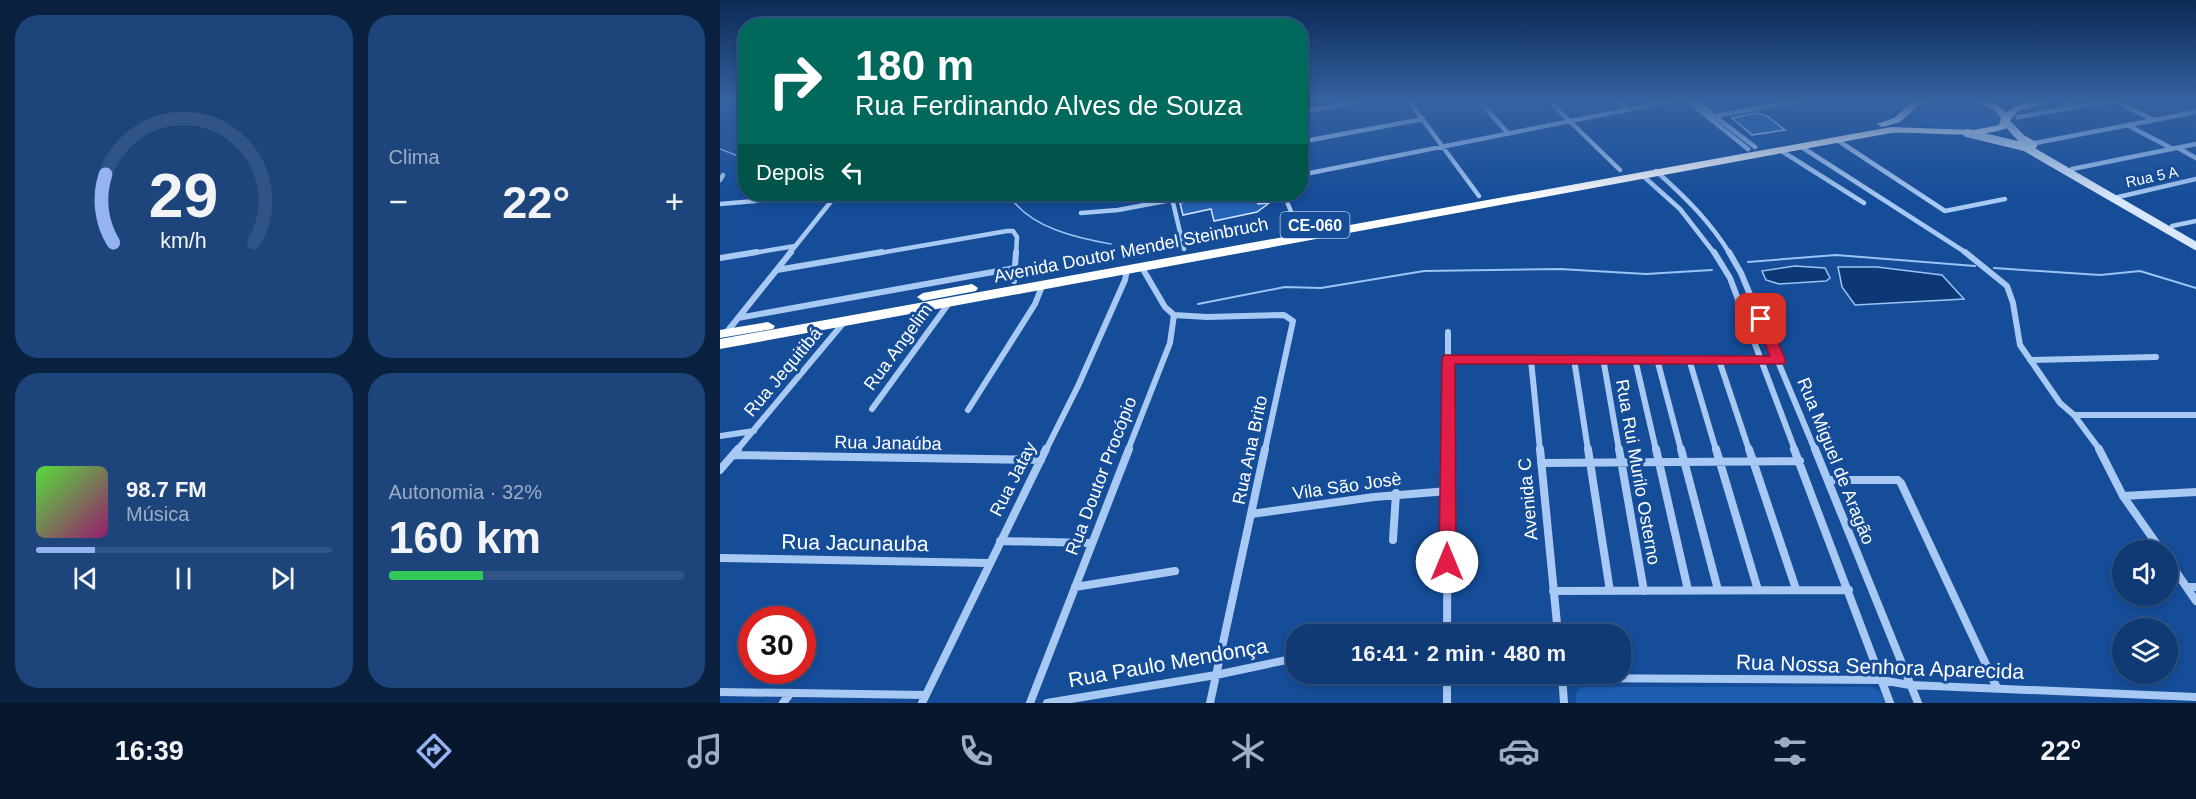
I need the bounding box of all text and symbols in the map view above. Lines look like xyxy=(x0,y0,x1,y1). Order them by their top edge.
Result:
icon: right xyxy=(756,42,834,120)
text: 180 m xyxy=(855,42,974,89)
text: Rua Ferdinando Alves de Souza xyxy=(855,91,1242,121)
text: Clima xyxy=(389,146,440,168)
icon: left xyxy=(836,156,869,189)
text: Depois xyxy=(756,160,824,185)
text: 29 xyxy=(149,161,218,230)
street label: Rua 5 A xyxy=(2124,163,2180,190)
text: 22° xyxy=(502,177,570,228)
text: − xyxy=(389,183,408,220)
text: + xyxy=(665,183,684,220)
road number: CE-060 xyxy=(1280,212,1350,238)
street label: Avenida Doutor Mendel Steinbruch xyxy=(992,214,1270,286)
text: km/h xyxy=(161,230,207,254)
pin xyxy=(1735,293,1786,344)
street label: Rua Angelim xyxy=(860,300,936,394)
icon: arrive xyxy=(1744,302,1777,335)
street label: Rua Jequitibá xyxy=(740,323,827,421)
street label: Rua Miguel de Aragão xyxy=(1793,375,1879,547)
street label: Rua Rui Murilo Osterno xyxy=(1612,378,1664,566)
street label: Rua Doutor Procópio xyxy=(1062,394,1140,558)
street label: Rua Ana Brito xyxy=(1229,394,1271,506)
street label: Rua Janaúba xyxy=(834,432,943,454)
street label: Rua Jatay xyxy=(986,438,1040,520)
street label: Avenida C xyxy=(1514,457,1542,541)
street label: Vila São Josè xyxy=(1291,468,1403,504)
text: 98.7 FM xyxy=(126,477,207,502)
text: Autonomia · 32% xyxy=(389,481,542,503)
text: Música xyxy=(126,503,189,525)
text: 160 km xyxy=(389,512,541,563)
street label: Rua Jacunauba xyxy=(781,530,929,555)
position arrow xyxy=(1415,530,1479,594)
map controls xyxy=(2112,540,2178,684)
button: sound xyxy=(2112,540,2178,606)
icon: previous xyxy=(69,562,102,595)
icon: pause xyxy=(167,562,200,595)
icon: next xyxy=(266,562,299,595)
speed limit sign: 30 xyxy=(738,606,816,684)
button: layers xyxy=(2112,618,2178,684)
street label: Rua Paulo Mendonça xyxy=(1066,634,1270,691)
text: 16:41 · 2 min · 480 m xyxy=(1351,641,1566,666)
street label: Rua Nossa Senhora Aparecida xyxy=(1736,650,2025,683)
icon: directions xyxy=(413,730,455,772)
icon: music xyxy=(684,730,726,772)
icon: phone xyxy=(955,730,997,772)
icon: climate xyxy=(1227,730,1269,772)
icon: car xyxy=(1498,730,1540,772)
icon: filters xyxy=(1769,730,1811,772)
text: 16:39 xyxy=(115,736,184,766)
text: 22° xyxy=(2040,736,2081,766)

